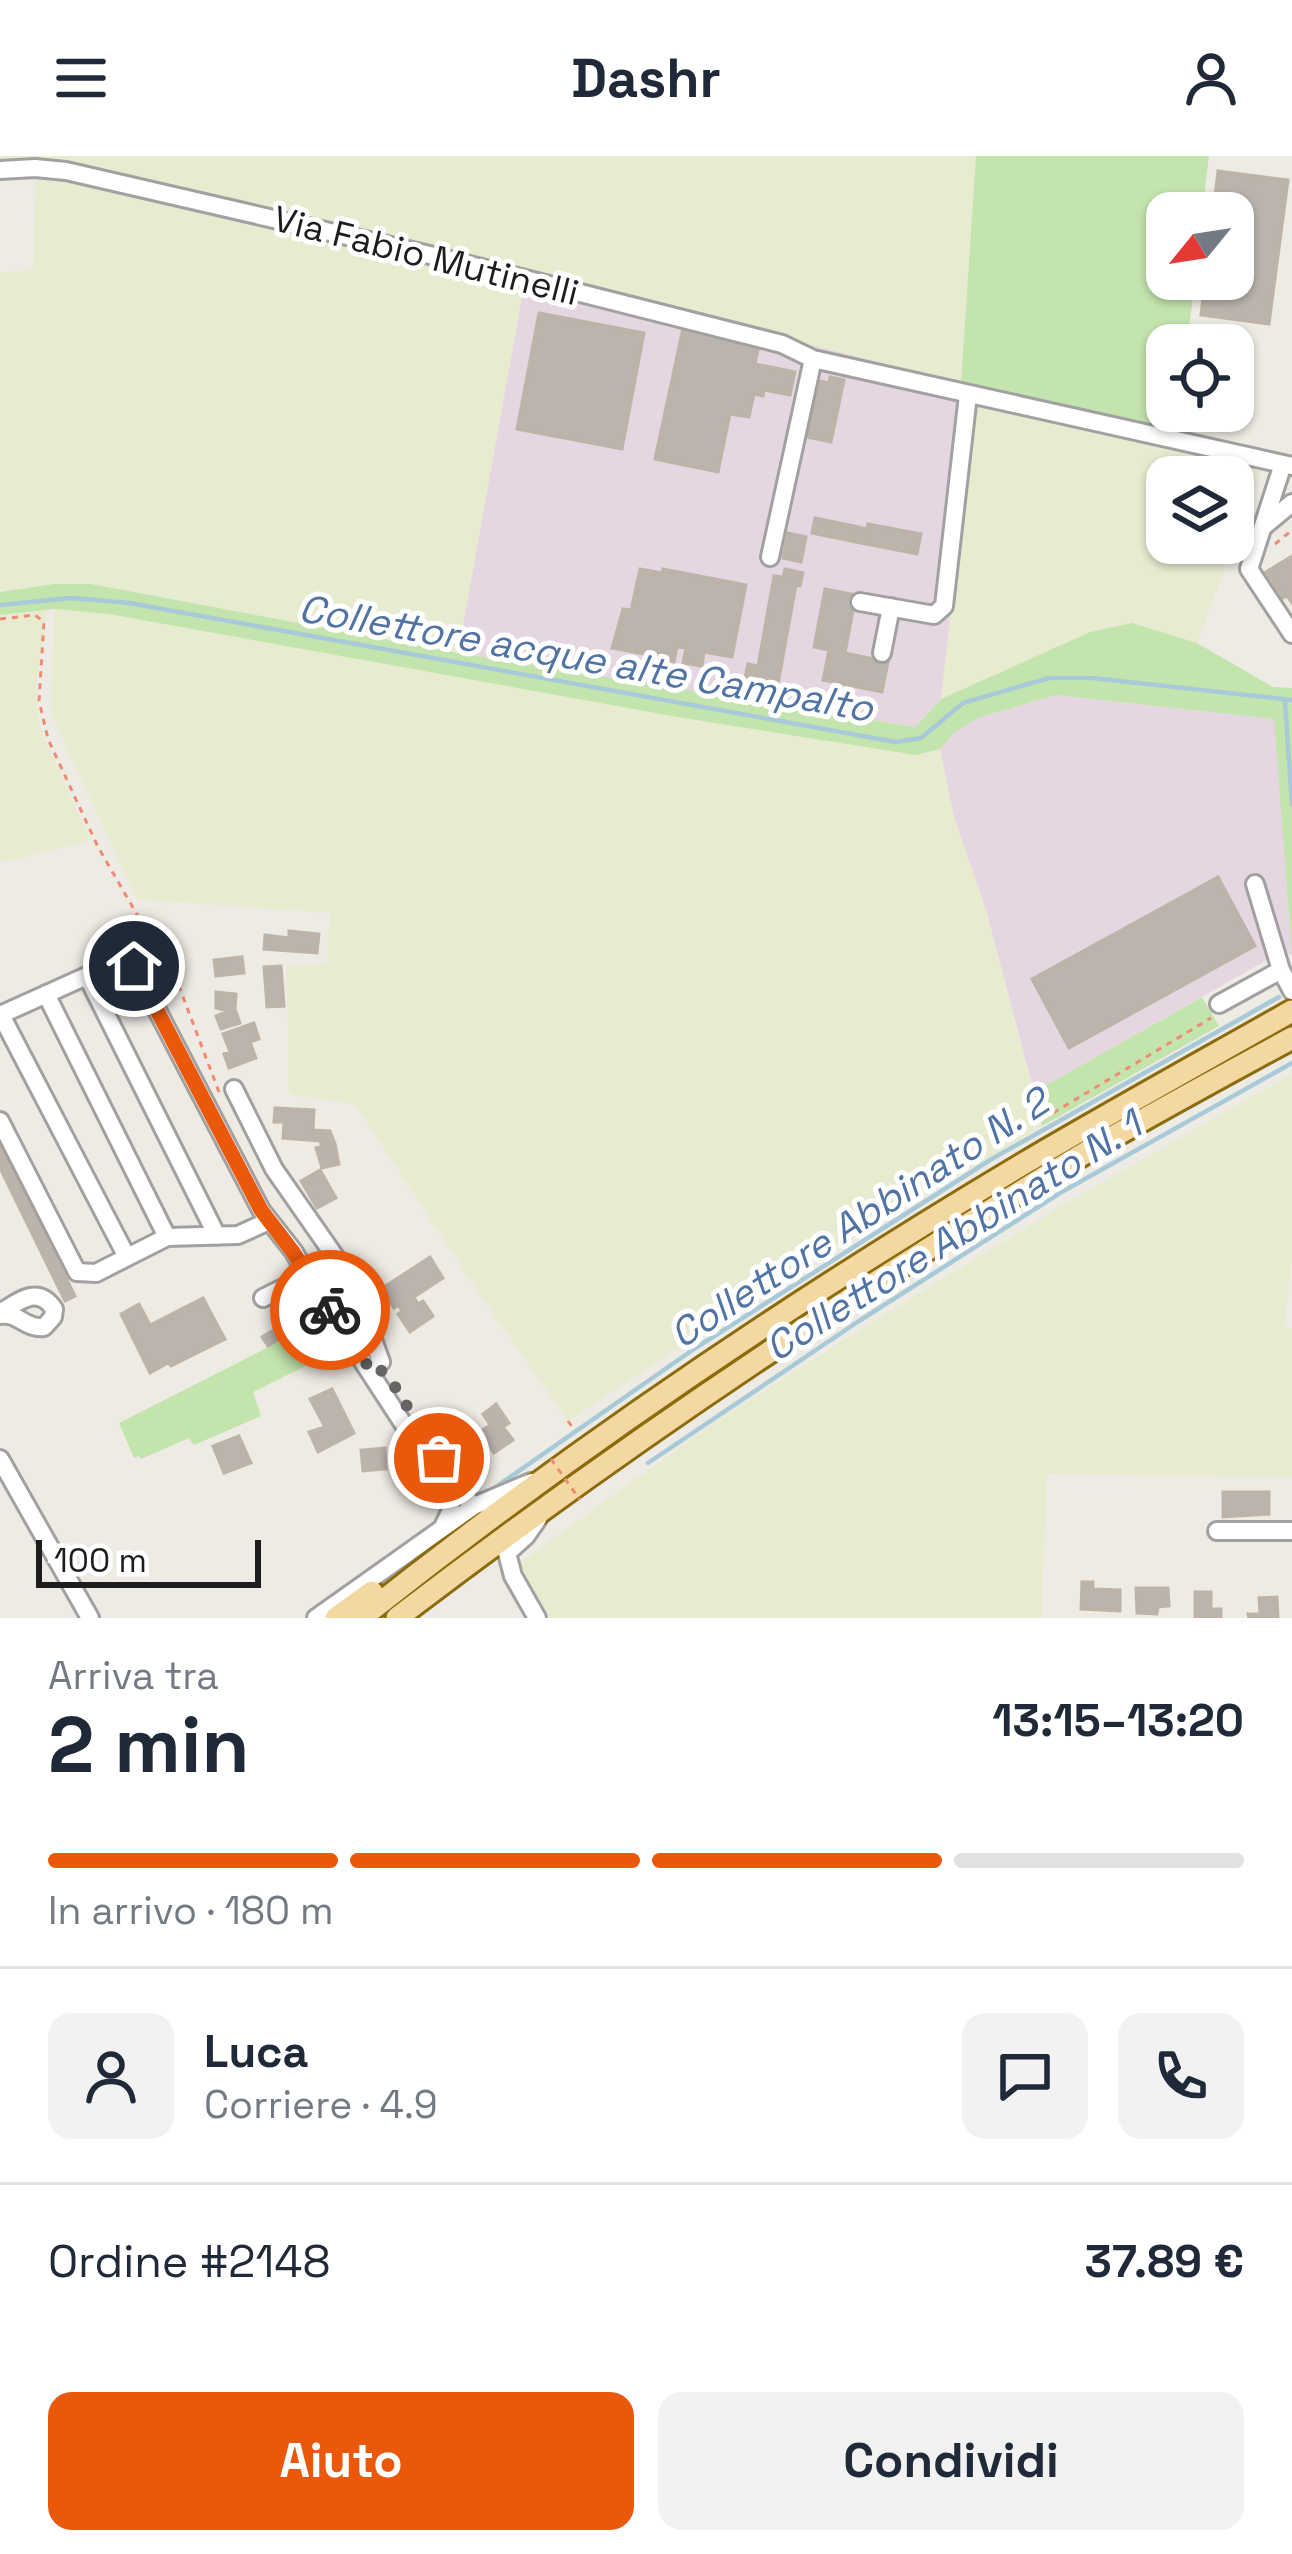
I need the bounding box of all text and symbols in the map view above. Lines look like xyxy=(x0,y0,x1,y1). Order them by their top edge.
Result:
text: Dashr xyxy=(571,44,721,113)
icon: menu xyxy=(48,45,114,111)
icon: person xyxy=(1178,45,1244,111)
north arrow xyxy=(1146,192,1254,300)
map controls xyxy=(1146,192,1254,564)
street label: Via Fabio Mutinelli xyxy=(269,196,583,316)
button: locate xyxy=(1146,324,1254,432)
button: layers xyxy=(1146,456,1254,564)
water label: Collettore acque alte Campalto xyxy=(295,583,878,733)
pin xyxy=(83,915,185,1017)
icon: home xyxy=(101,933,167,999)
water label: Collettore Abbinato N. 2 xyxy=(661,1075,1061,1359)
water label: Collettore Abbinato N. 1 xyxy=(756,1098,1153,1372)
courier xyxy=(270,1250,390,1370)
icon: bike xyxy=(297,1277,363,1343)
pin xyxy=(388,1407,490,1509)
icon: bag xyxy=(406,1425,472,1491)
scale bar xyxy=(36,1534,261,1587)
text: 100 m xyxy=(54,1540,147,1582)
text: Arriva tra xyxy=(48,1651,219,1700)
text: 13:15–13:20 xyxy=(992,1692,1244,1749)
text: 2 min xyxy=(48,1695,250,1795)
text: In arrivo · 180 m xyxy=(48,1886,334,1935)
button: person xyxy=(48,2013,174,2139)
button: chat xyxy=(962,2013,1088,2139)
button: phone xyxy=(1118,2013,1244,2139)
text: Luca xyxy=(204,2023,309,2080)
text: Corriere · 4.9 xyxy=(204,2080,438,2129)
text: Ordine #2148 xyxy=(48,2233,330,2290)
text: 37.89 € xyxy=(1085,2233,1244,2290)
button: Aiuto xyxy=(48,2392,634,2530)
button: Condividi xyxy=(658,2392,1244,2530)

